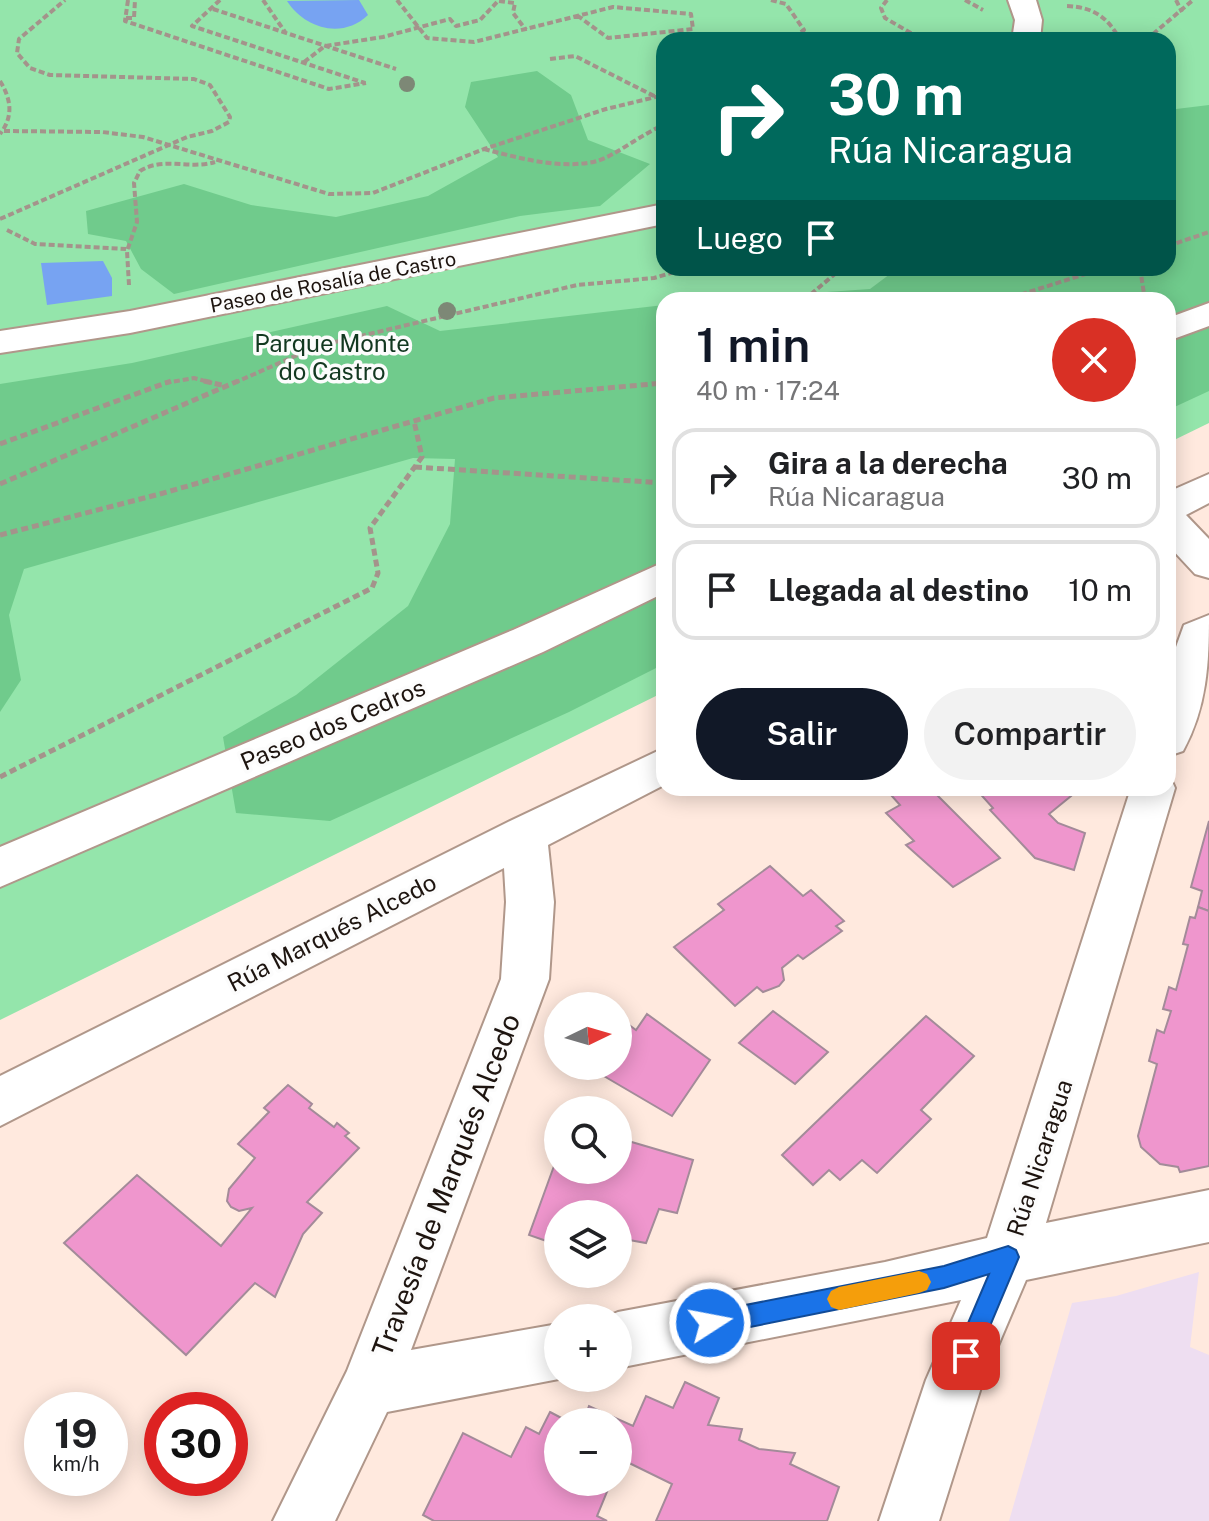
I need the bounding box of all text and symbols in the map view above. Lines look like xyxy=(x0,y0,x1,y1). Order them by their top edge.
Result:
text: 30 m xyxy=(828,62,964,128)
icon: right xyxy=(696,64,800,168)
text: Rúa Nicaragua xyxy=(828,129,1073,171)
icon: arrive xyxy=(799,216,843,260)
text: Luego xyxy=(696,220,783,256)
street label: Paseo de Rosalía de Castro xyxy=(208,246,458,318)
text: 1 min xyxy=(696,316,810,373)
button: close xyxy=(1052,318,1136,402)
park label: Parque Monte do Castro xyxy=(254,329,410,385)
text: 40 m · 17:24 xyxy=(696,375,840,406)
text: Gira a la derecha xyxy=(768,445,1008,481)
icon: right xyxy=(700,456,744,500)
text: 30 m xyxy=(1062,460,1132,496)
text: Rúa Nicaragua xyxy=(768,481,945,512)
icon: arrive xyxy=(700,568,744,612)
text: Llegada al destino xyxy=(768,572,1029,608)
text: 10 m xyxy=(1068,572,1132,608)
street label: Paseo dos Cedros xyxy=(236,673,429,776)
button: Salir xyxy=(696,688,908,780)
button: Compartir xyxy=(924,688,1136,780)
street label: Rúa Marqués Alcedo xyxy=(222,867,441,997)
north arrow xyxy=(544,992,632,1080)
map controls xyxy=(544,992,632,1496)
street label: Travesía de Marqués Alcedo xyxy=(365,1009,526,1361)
street label: Rúa Nicaragua xyxy=(1001,1076,1078,1240)
button: search xyxy=(544,1096,632,1184)
button: layers xyxy=(544,1200,632,1288)
position arrow xyxy=(668,1281,752,1365)
button: + xyxy=(544,1304,632,1392)
pin xyxy=(932,1322,1000,1390)
icon: arrive xyxy=(944,1334,988,1378)
speed limit sign: 30 xyxy=(144,1392,248,1496)
button: − xyxy=(544,1408,632,1496)
text: 19 xyxy=(54,1410,98,1457)
text: km/h xyxy=(52,1452,100,1476)

